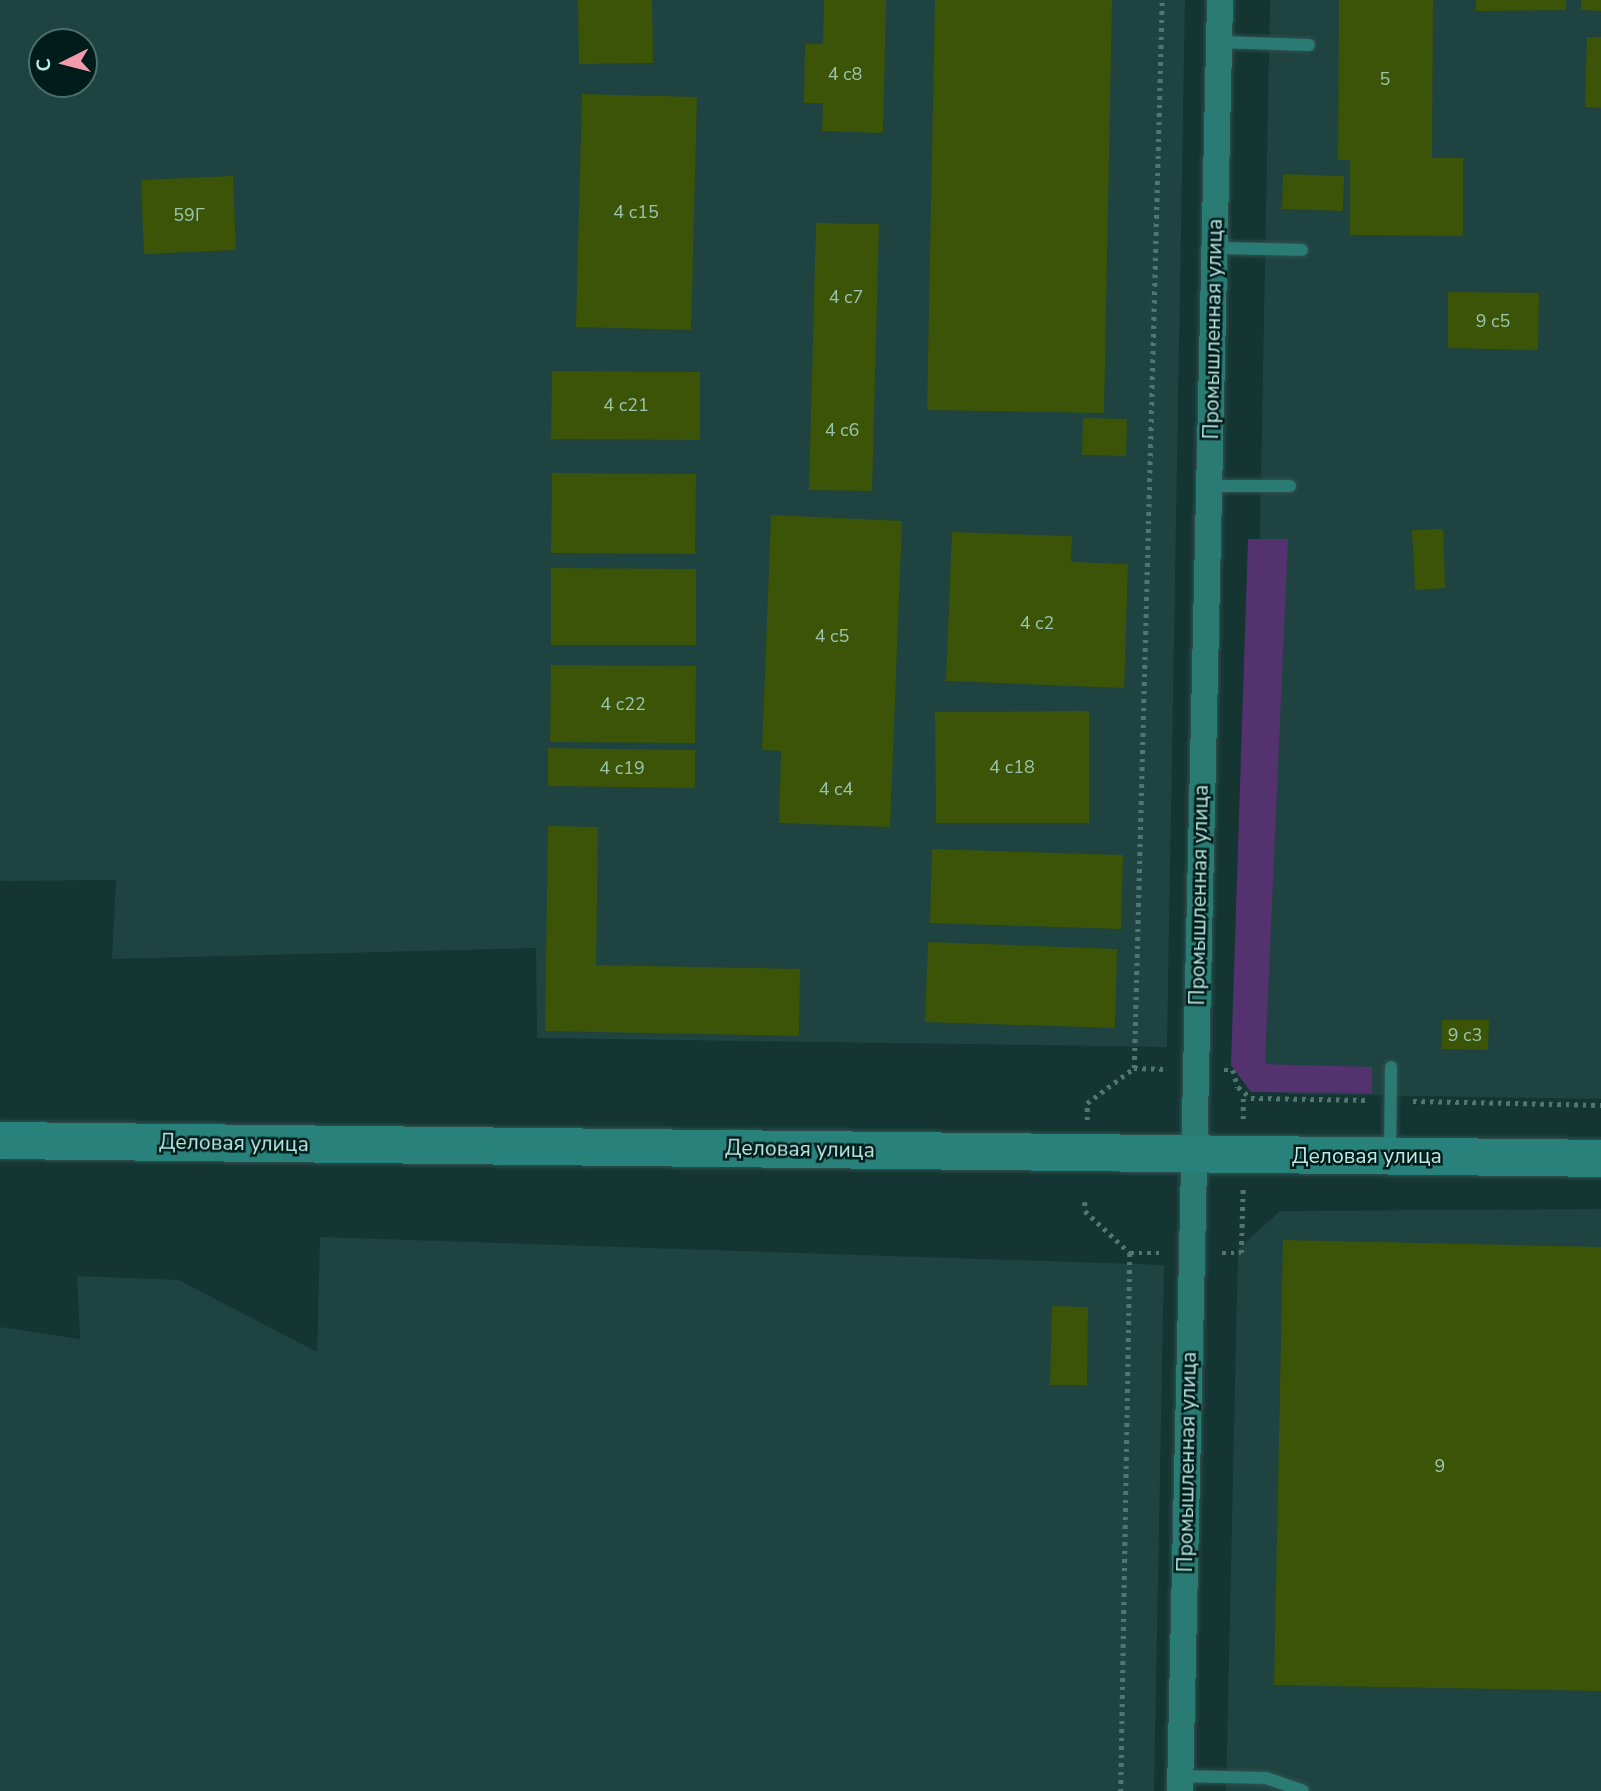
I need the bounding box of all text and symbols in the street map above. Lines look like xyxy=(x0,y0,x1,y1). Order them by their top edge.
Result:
north arrow xyxy=(28,28,98,98)
text: С xyxy=(31,57,58,73)
house number: 4 с8 xyxy=(828,63,862,85)
house number: 5 xyxy=(1380,68,1390,90)
house number: 4 с15 xyxy=(613,201,659,223)
house number: 59Г xyxy=(173,204,205,226)
street label: Промышленная улица xyxy=(1198,218,1228,440)
house number: 4 с7 xyxy=(829,286,863,308)
house number: 9 с5 xyxy=(1476,310,1510,332)
house number: 4 с21 xyxy=(603,394,649,416)
house number: 4 с6 xyxy=(825,419,859,441)
house number: 4 с2 xyxy=(1020,612,1054,634)
house number: 4 с5 xyxy=(815,625,849,647)
house number: 4 с22 xyxy=(600,693,646,715)
house number: 4 с18 xyxy=(989,756,1035,778)
house number: 4 с19 xyxy=(599,757,645,779)
house number: 4 с4 xyxy=(819,778,853,800)
street label: Промышленная улица xyxy=(1184,784,1214,1006)
house number: 9 с3 xyxy=(1448,1024,1482,1046)
street label: Деловая улица xyxy=(159,1129,309,1157)
street label: Деловая улица xyxy=(725,1135,875,1163)
street label: Деловая улица xyxy=(1292,1143,1442,1169)
street label: Промышленная улица xyxy=(1172,1351,1202,1573)
house number: 9 xyxy=(1435,1455,1445,1477)

